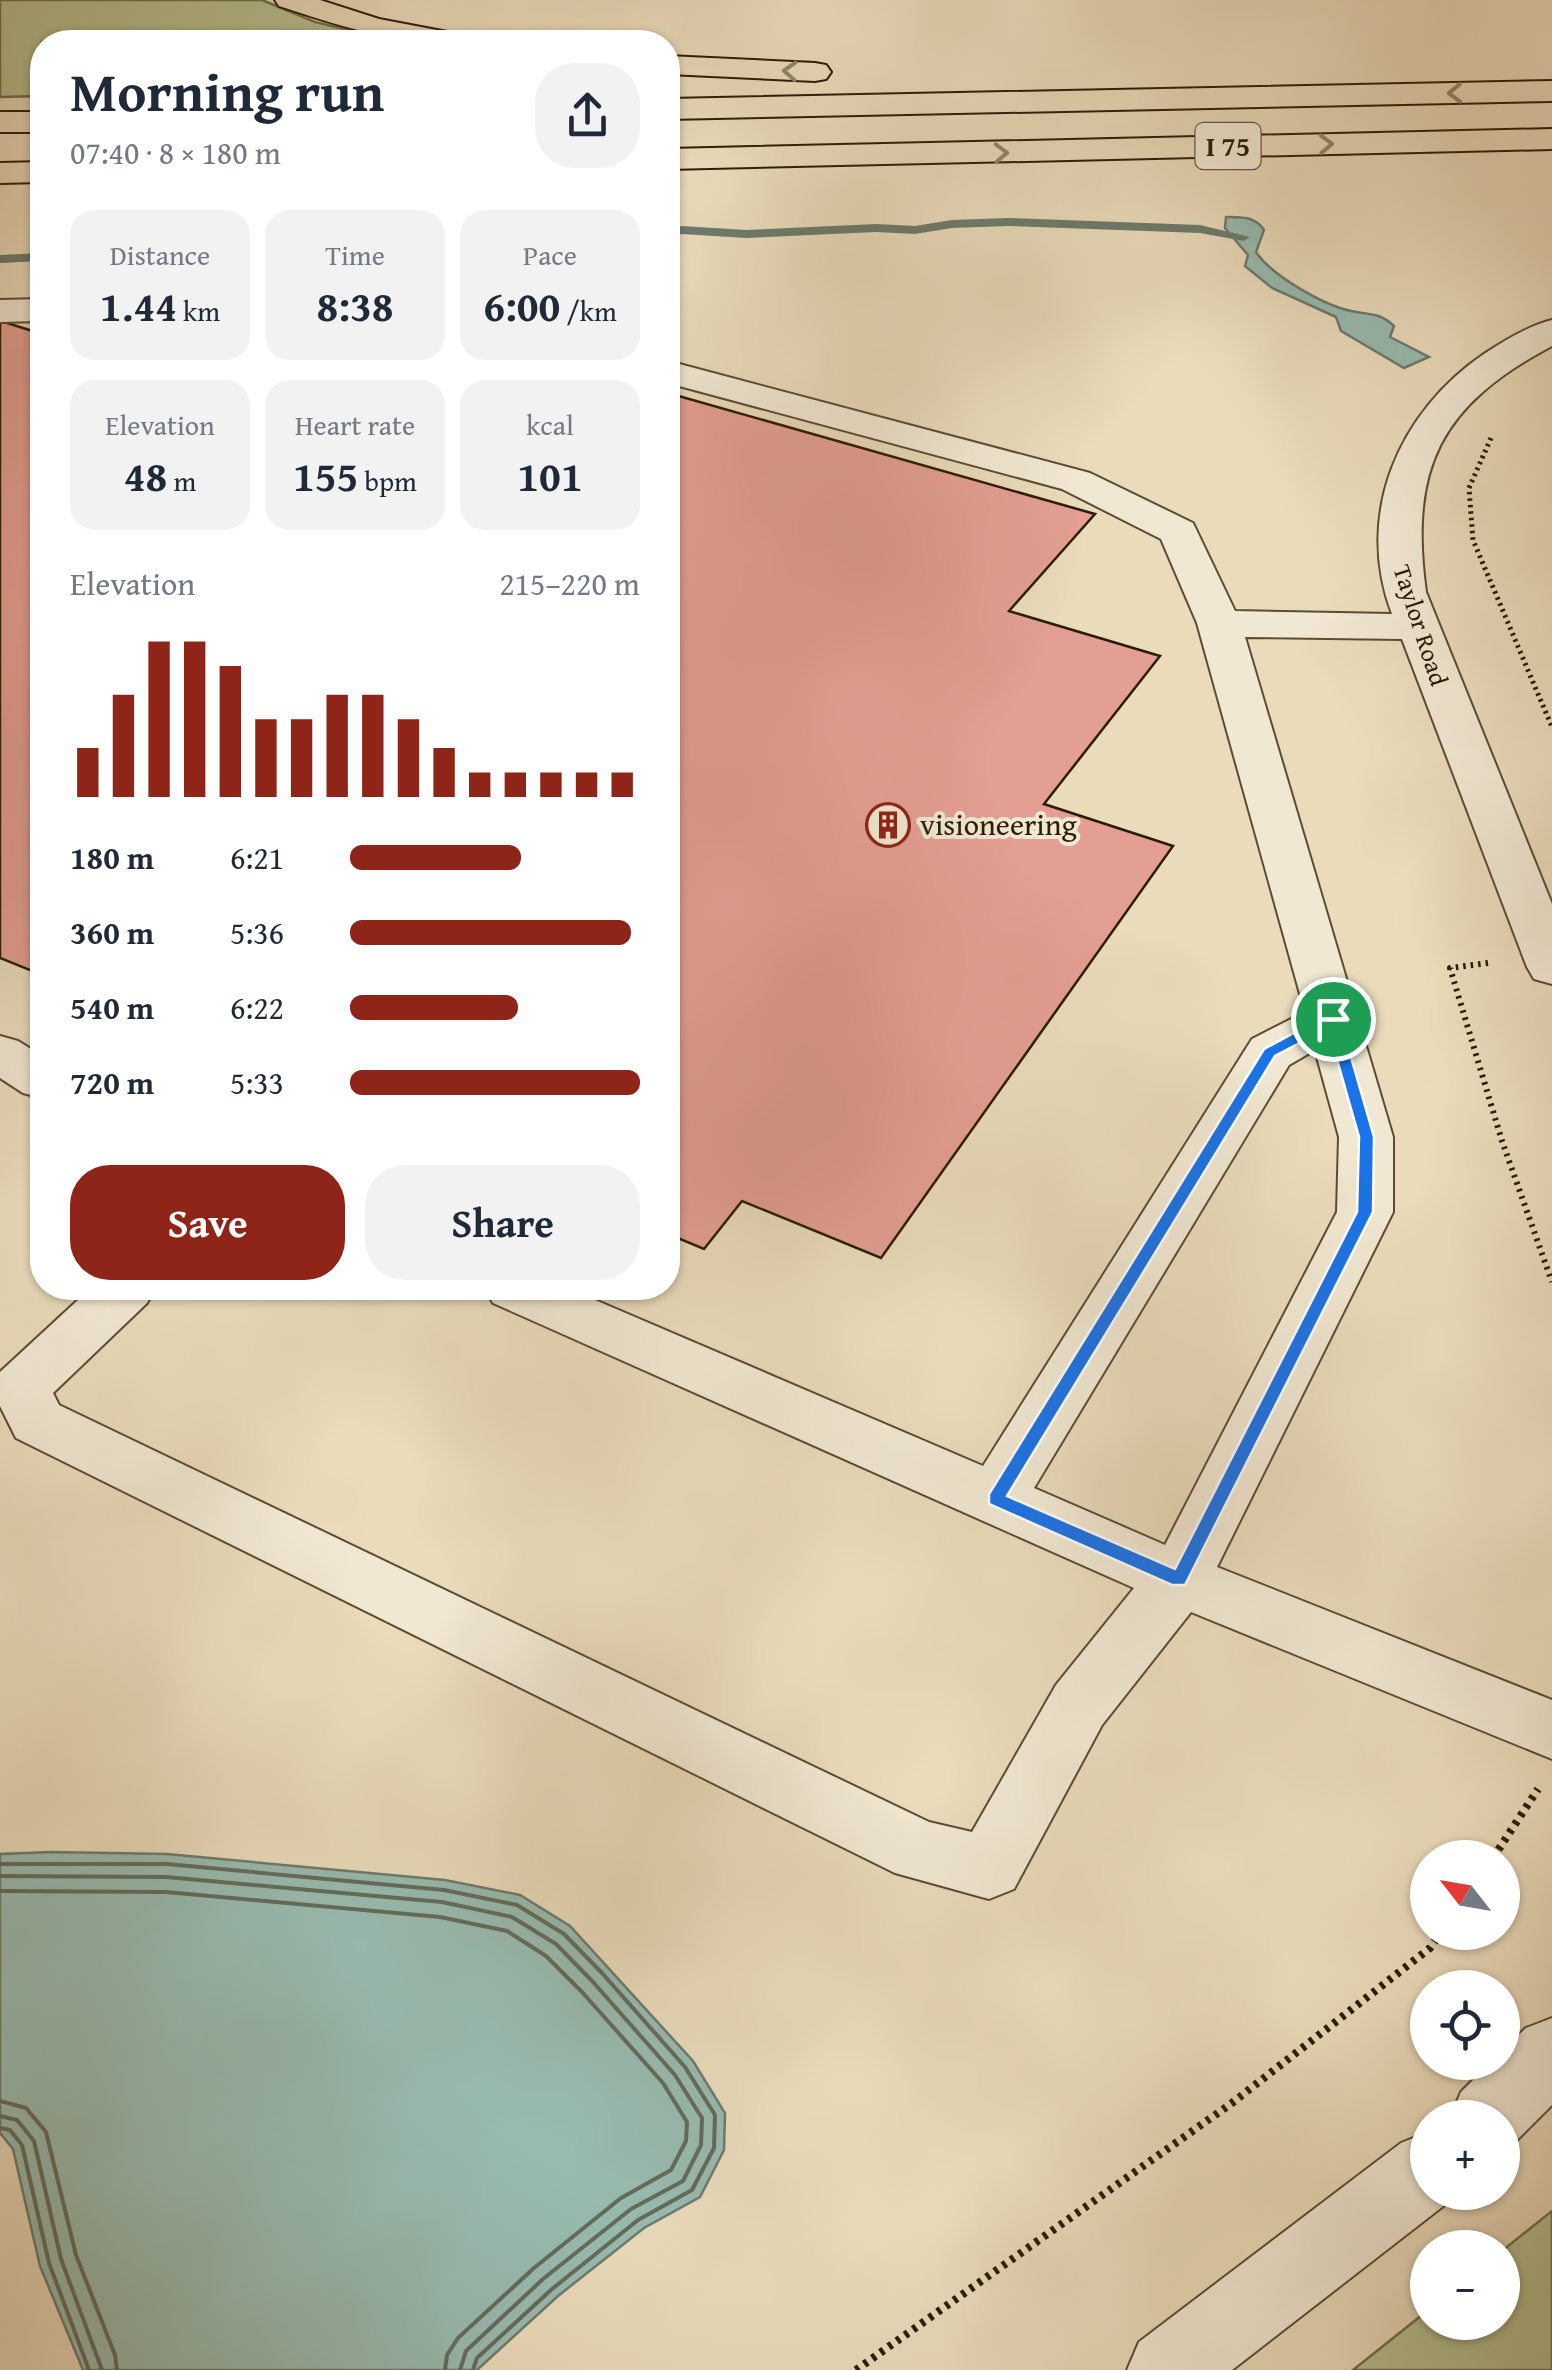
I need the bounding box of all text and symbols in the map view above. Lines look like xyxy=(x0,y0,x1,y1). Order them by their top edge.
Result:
text: Morning run xyxy=(70,51,384,131)
one-way arrow xyxy=(782,61,798,82)
button: share xyxy=(535,63,640,168)
one-way arrow xyxy=(1446,82,1462,104)
road number: I 75 xyxy=(1196,123,1260,169)
text: 07:40 · 8 × 180 m xyxy=(70,129,281,176)
one-way arrow xyxy=(1319,133,1334,154)
one-way arrow xyxy=(994,142,1010,163)
text: Distance xyxy=(110,234,210,275)
text: Time xyxy=(325,234,385,275)
text: Pace xyxy=(523,234,577,275)
text: 1.44 xyxy=(100,275,177,336)
text: 8:38 xyxy=(316,275,394,336)
text: 6:00 xyxy=(483,275,560,336)
text: km xyxy=(177,290,220,331)
text: /km xyxy=(560,290,617,331)
text: Elevation xyxy=(105,404,215,445)
text: Heart rate xyxy=(295,404,415,445)
text: kcal xyxy=(526,404,574,445)
text: 48 xyxy=(124,445,167,506)
text: 155 xyxy=(293,445,358,506)
text: 101 xyxy=(517,445,583,506)
text: m xyxy=(167,460,196,501)
text: bpm xyxy=(358,460,417,501)
text: Elevation xyxy=(70,560,195,607)
text: 215–220 m xyxy=(499,560,640,607)
street label: Taylor Road xyxy=(1385,560,1458,691)
building icon: visioneering xyxy=(865,802,911,848)
place label: visioneering xyxy=(920,802,1077,846)
text: 180 m xyxy=(70,834,154,881)
text: 6:21 xyxy=(230,834,284,881)
text: 360 m xyxy=(70,909,154,956)
text: 5:36 xyxy=(230,909,284,956)
pin xyxy=(1291,977,1376,1062)
text: 540 m xyxy=(70,984,154,1031)
text: 6:22 xyxy=(230,984,284,1031)
icon: arrive xyxy=(1306,992,1361,1047)
text: 720 m xyxy=(70,1059,154,1106)
text: 5:33 xyxy=(230,1059,284,1106)
button: Save xyxy=(70,1165,345,1280)
button: Share xyxy=(365,1165,640,1280)
north arrow xyxy=(1410,1840,1520,1950)
map controls xyxy=(1410,1840,1520,2340)
button: locate xyxy=(1410,1970,1520,2080)
button: + xyxy=(1410,2100,1520,2210)
button: − xyxy=(1410,2230,1520,2340)

